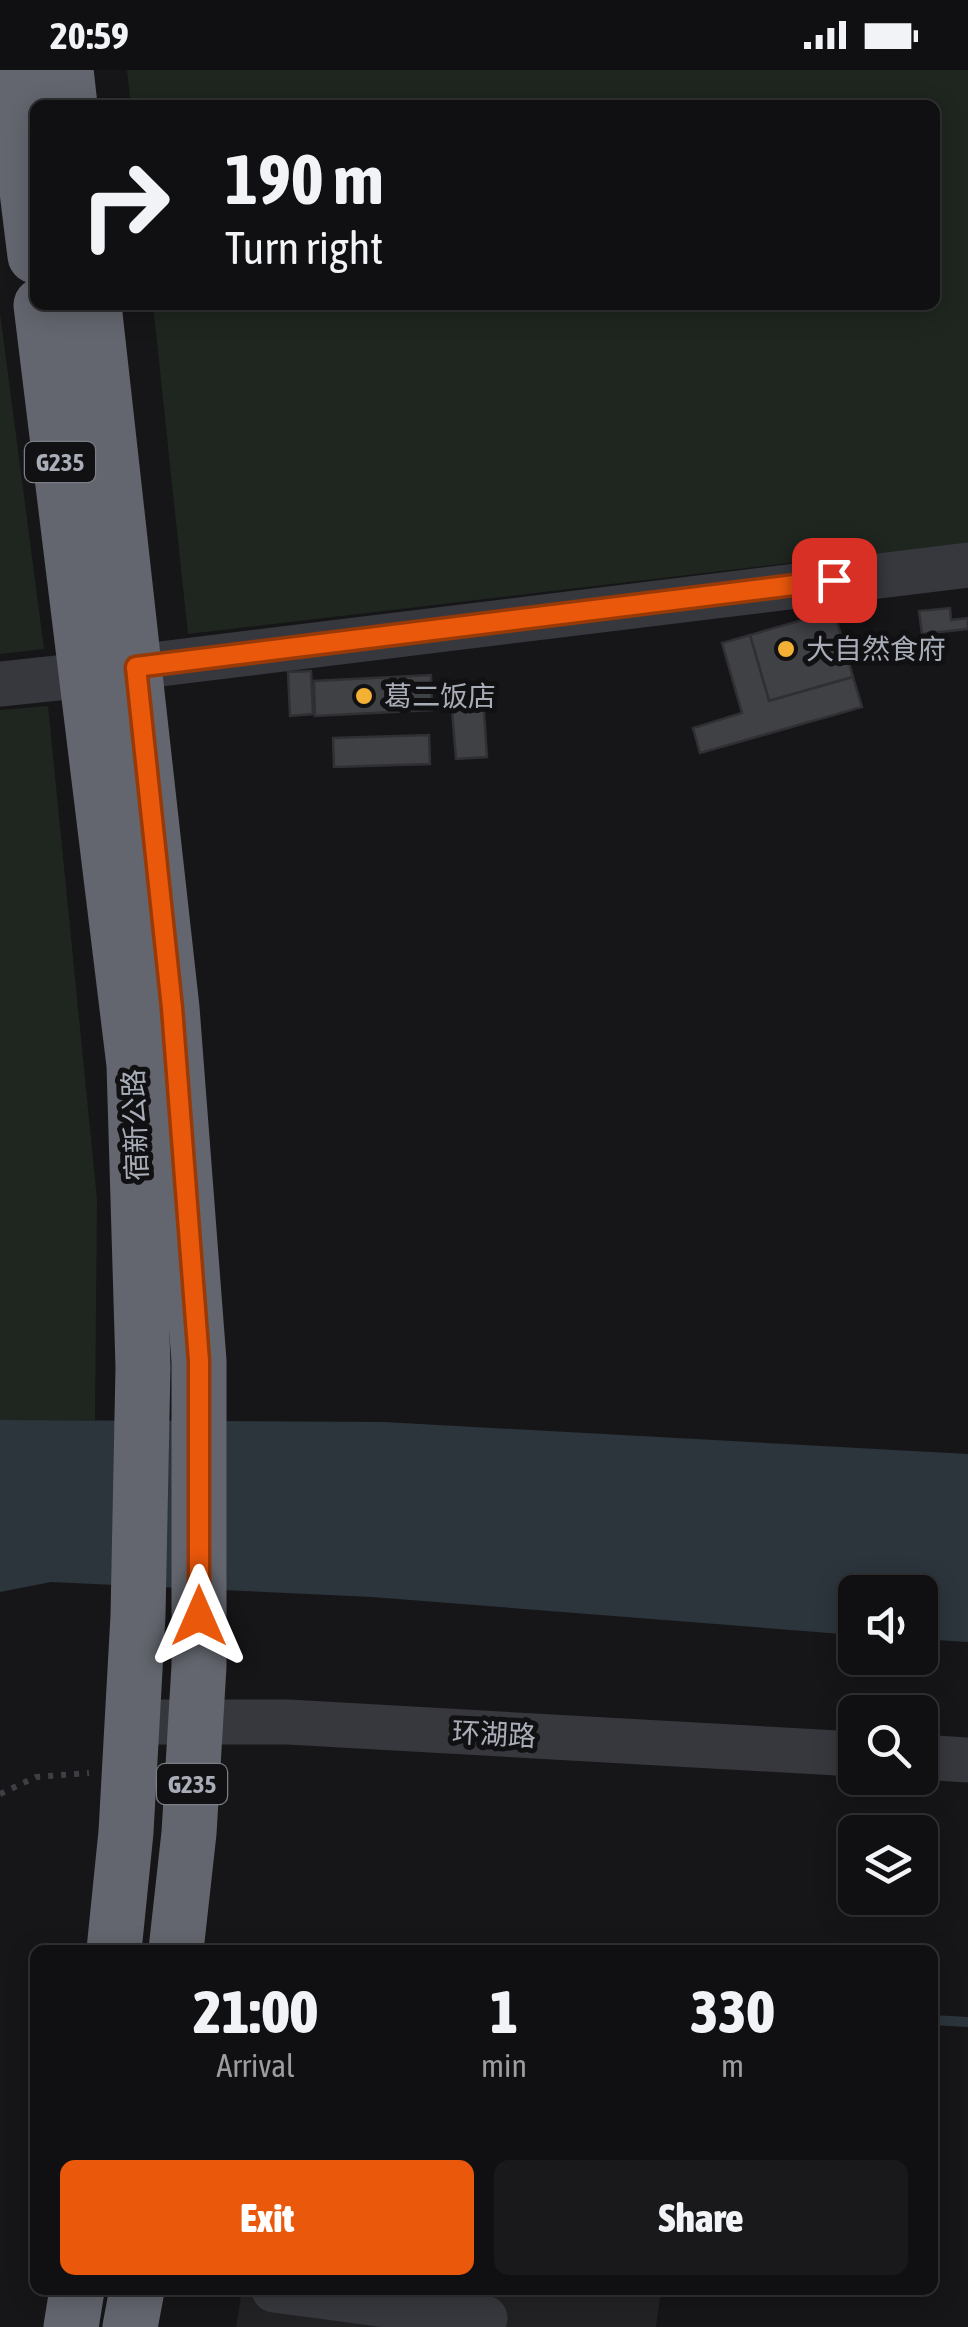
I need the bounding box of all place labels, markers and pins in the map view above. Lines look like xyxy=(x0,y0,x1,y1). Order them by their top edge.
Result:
pin xyxy=(792,538,877,623)
place label: 大自然食府 xyxy=(806,633,946,665)
marker: 大自然食府 xyxy=(775,638,797,660)
place label: 葛二饭店 xyxy=(384,680,496,712)
marker: 葛二饭店 xyxy=(353,685,375,707)

